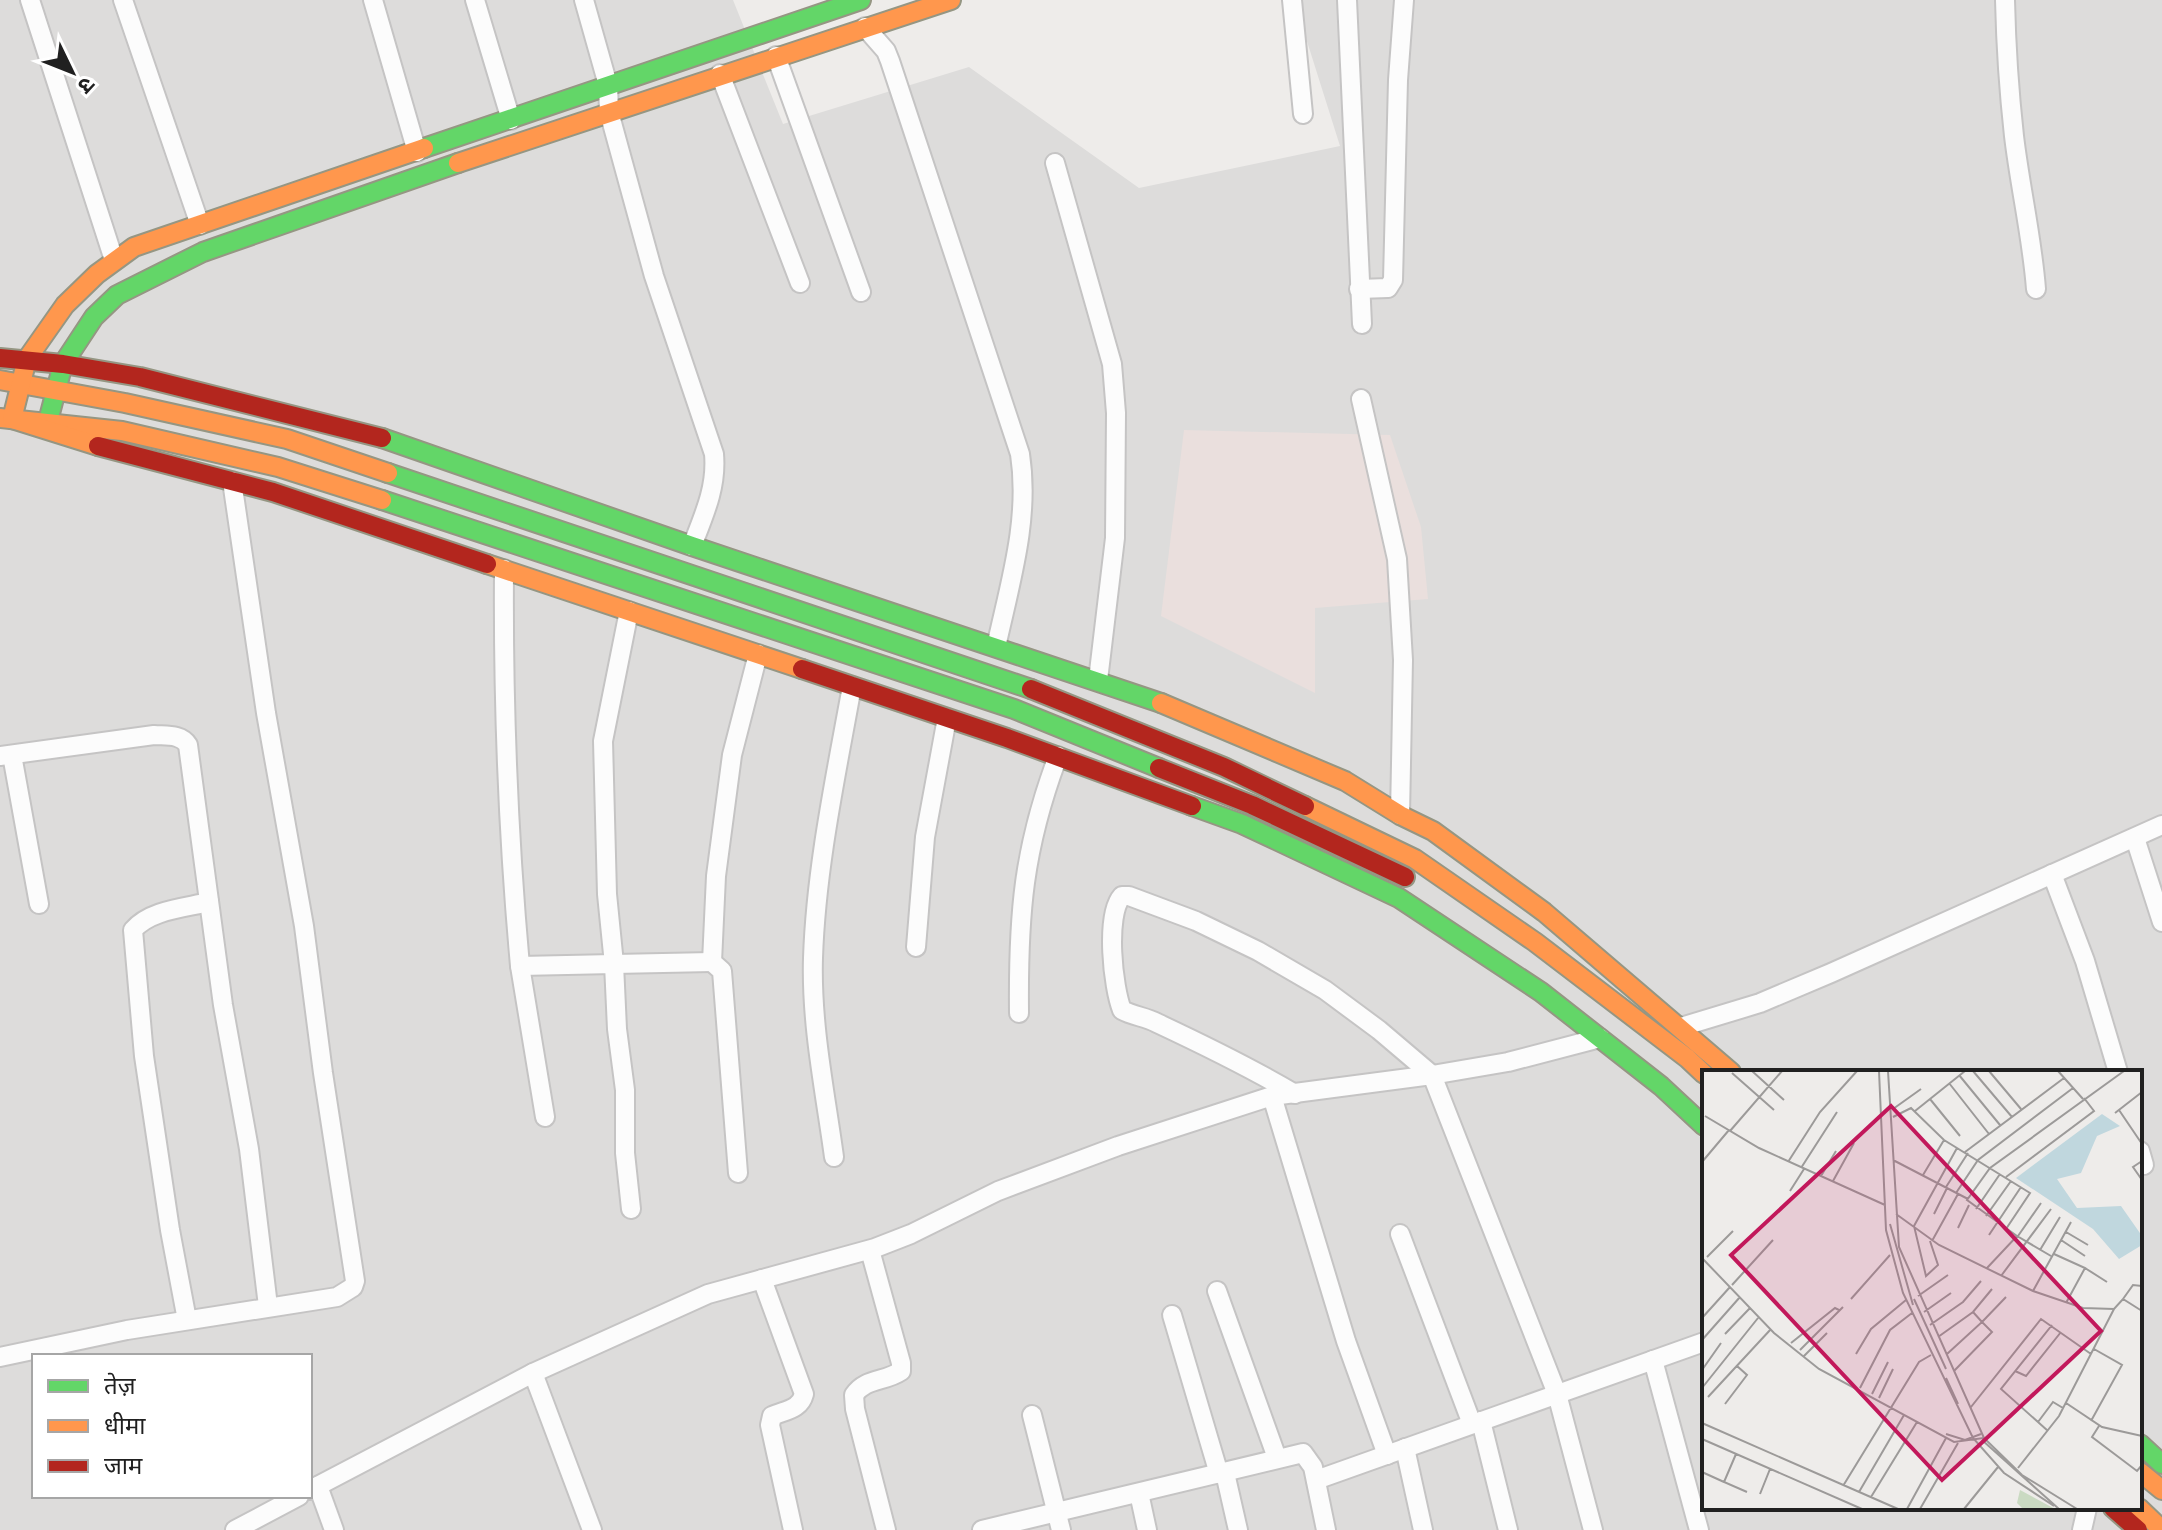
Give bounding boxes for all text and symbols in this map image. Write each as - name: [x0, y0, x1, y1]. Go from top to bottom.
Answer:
- north arrow: [32, 32, 112, 112]
- text: उ: [72, 72, 100, 99]
- inset map: [1702, 1070, 2142, 1510]
- legend: [32, 1354, 312, 1498]
- text: तेज़: [104, 1372, 137, 1400]
- text: धीमा: [104, 1412, 146, 1440]
- text: जाम: [104, 1452, 143, 1480]

